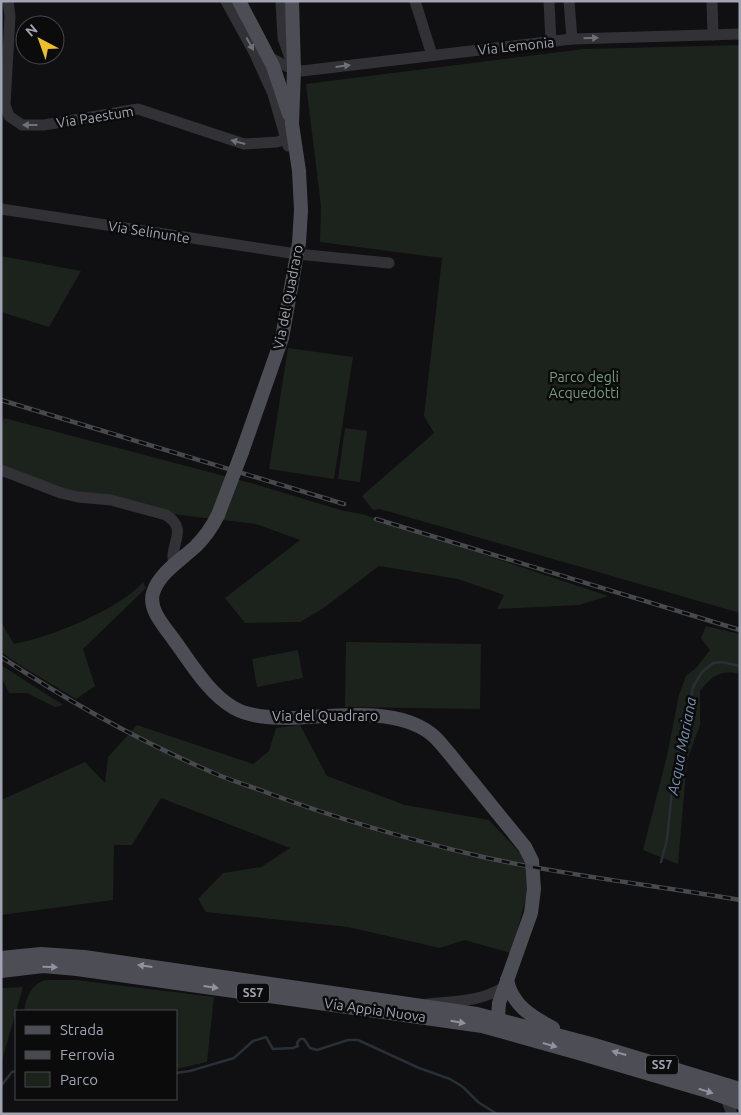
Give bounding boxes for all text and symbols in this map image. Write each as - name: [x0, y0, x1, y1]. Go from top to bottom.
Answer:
- north arrow: [15, 15, 65, 65]
- text: N: [22, 21, 41, 40]
- street label: Via Lemonia: [477, 34, 555, 58]
- one-way arrow: [583, 34, 599, 42]
- one-way arrow: [246, 37, 254, 51]
- one-way arrow: [335, 62, 351, 70]
- street label: Via Paestum: [55, 103, 135, 131]
- one-way arrow: [22, 121, 38, 129]
- one-way arrow: [230, 138, 245, 146]
- street label: Via Selinunte: [107, 218, 191, 246]
- street label: Via del Quadraro: [270, 243, 306, 351]
- park label: Parco degli Acquedotti: [549, 369, 619, 401]
- water label: Acqua Mariana: [664, 696, 699, 797]
- street label: Via del Quadraro: [272, 708, 378, 724]
- one-way arrow: [137, 962, 153, 970]
- one-way arrow: [42, 963, 58, 971]
- one-way arrow: [203, 983, 219, 991]
- road number: SS7: [237, 984, 269, 1002]
- street label: Via Appia Nuova: [323, 995, 427, 1025]
- legend: [15, 1010, 178, 1100]
- one-way arrow: [451, 1019, 467, 1027]
- text: Strada: [60, 1021, 104, 1038]
- one-way arrow: [543, 1041, 558, 1049]
- text: Ferrovia: [60, 1046, 115, 1063]
- one-way arrow: [612, 1048, 627, 1056]
- road number: SS7: [646, 1056, 678, 1074]
- text: Parco: [60, 1071, 98, 1088]
- one-way arrow: [699, 1087, 714, 1095]

